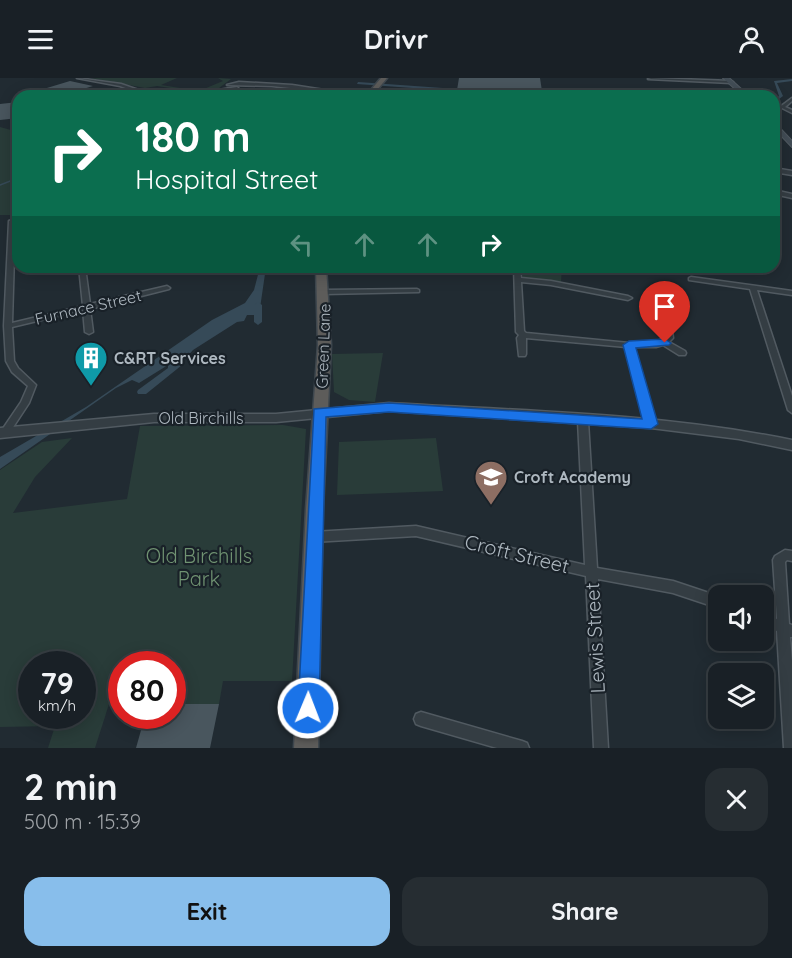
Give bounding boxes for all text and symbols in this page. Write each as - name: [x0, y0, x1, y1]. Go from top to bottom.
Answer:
- text: Drivr: [364, 22, 428, 56]
- icon: menu: [24, 23, 57, 56]
- icon: person: [735, 23, 768, 56]
- text: 180 m: [135, 110, 251, 163]
- icon: right: [36, 114, 114, 192]
- text: Hospital Street: [135, 162, 318, 196]
- icon: left: [285, 228, 318, 261]
- icon: ahead: [348, 228, 381, 261]
- icon: ahead: [411, 228, 444, 261]
- icon: right: [474, 228, 507, 261]
- pin: [639, 281, 690, 343]
- street label: Furnace Street: [33, 285, 143, 329]
- icon: arrive: [648, 290, 681, 323]
- street label: Green Lane: [312, 303, 334, 389]
- building icon: C&RT Services: [73, 340, 109, 387]
- place label: C&RT Services: [114, 348, 226, 368]
- street label: Old Birchills: [158, 408, 244, 428]
- school or university icon: Croft Academy: [473, 459, 509, 506]
- place label: Croft Academy: [514, 467, 631, 487]
- street label: Croft Street: [462, 528, 572, 579]
- park label: Old Birchills Park: [146, 543, 252, 591]
- street label: Lewis Street: [579, 582, 610, 694]
- map controls: [708, 585, 774, 729]
- button: sound: [708, 585, 774, 651]
- speed limit sign: 80: [108, 651, 186, 729]
- button: layers: [708, 663, 774, 729]
- text: 79: [40, 664, 74, 702]
- position arrow: [276, 676, 340, 740]
- text: km/h: [38, 696, 76, 715]
- text: 2 min: [24, 764, 118, 809]
- button: close: [705, 768, 768, 831]
- text: 500 m · 15:39: [24, 809, 141, 834]
- button: Exit: [24, 877, 390, 946]
- button: Share: [402, 877, 768, 946]

